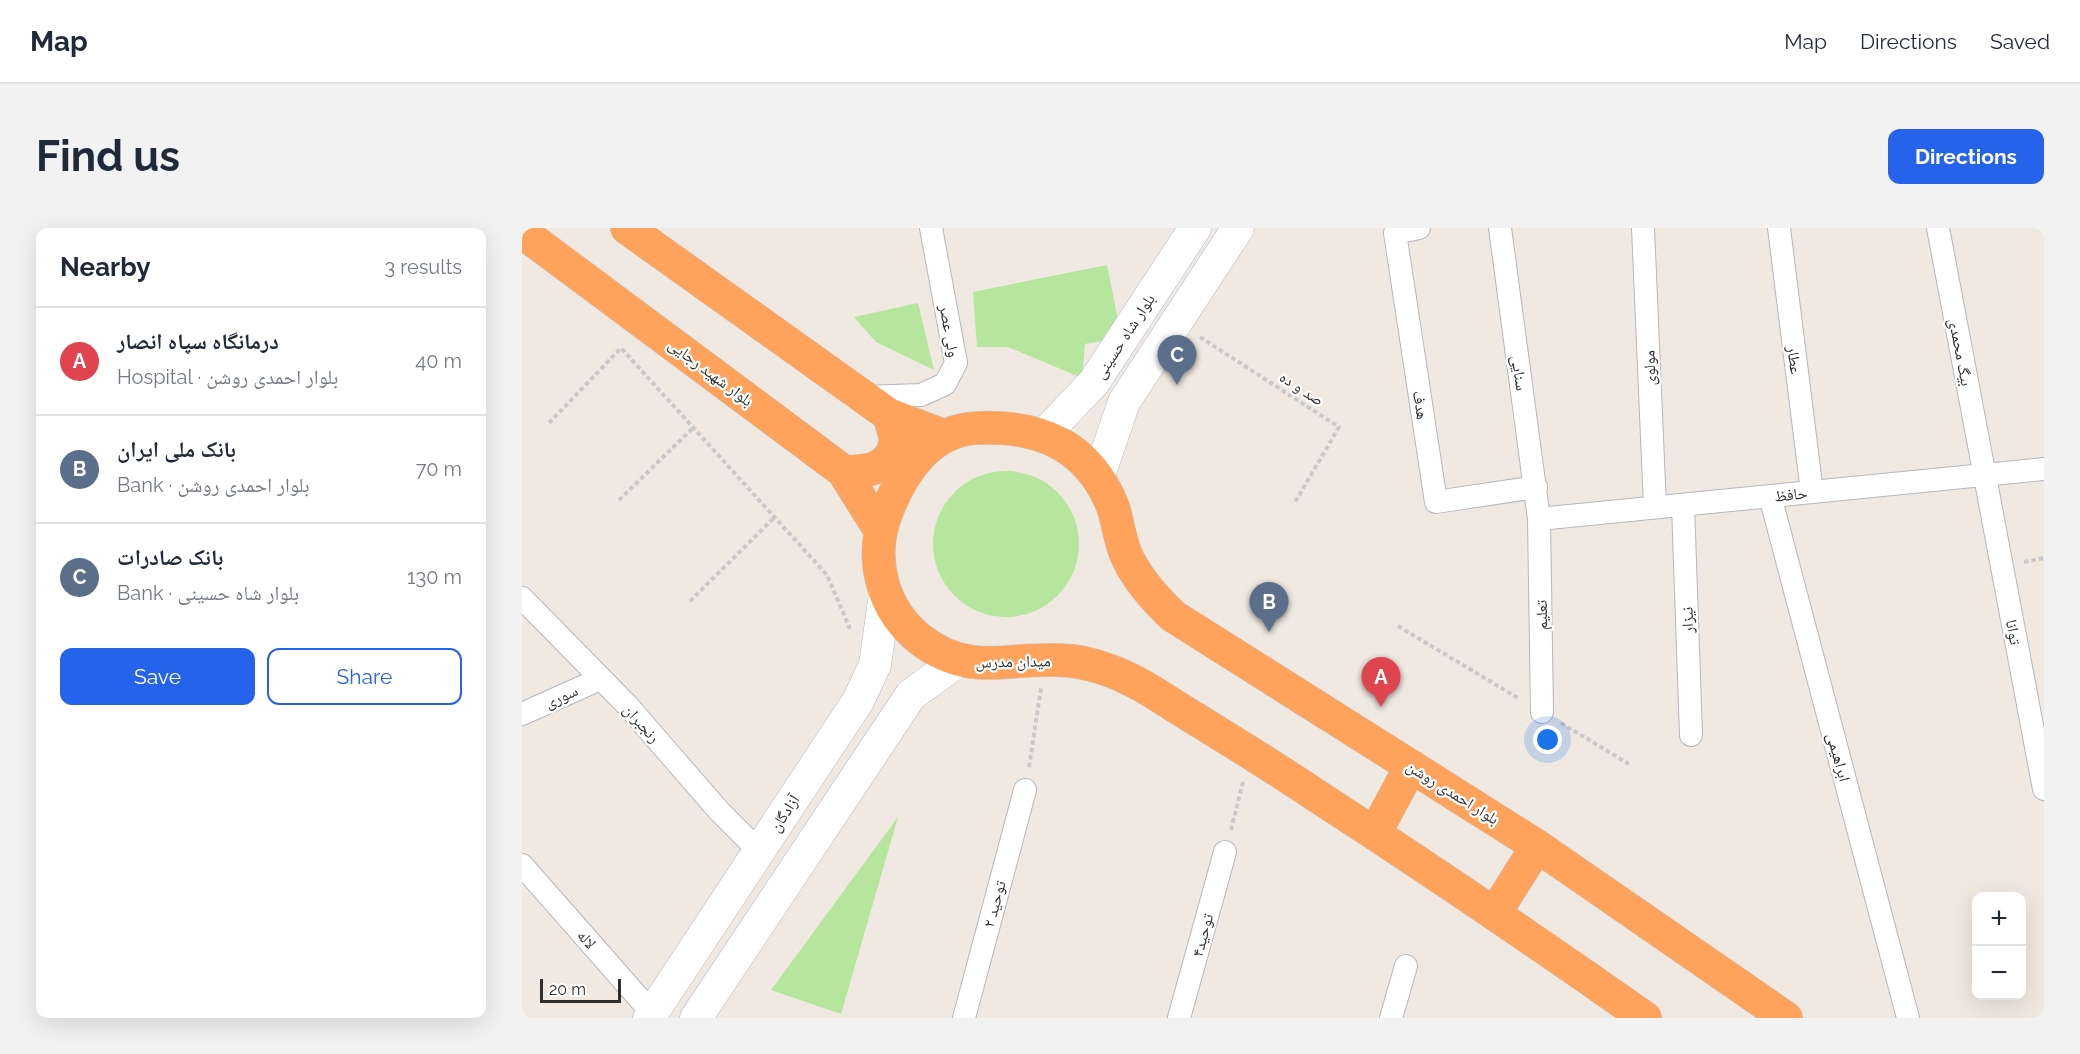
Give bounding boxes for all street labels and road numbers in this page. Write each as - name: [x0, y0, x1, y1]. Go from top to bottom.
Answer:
- street label: بلوار شاه حسینی: [1090, 290, 1160, 383]
- street label: ولی عصر: [934, 302, 963, 359]
- street label: بیگ محمدی: [1944, 317, 1976, 388]
- street label: بلوار شهید رجایی: [664, 334, 757, 411]
- street label: عطار: [1783, 344, 1806, 375]
- street label: مولوی: [1639, 350, 1661, 386]
- street label: سنایی: [1507, 354, 1531, 392]
- street label: صد و ده: [1276, 367, 1327, 410]
- street label: هدف: [1409, 389, 1432, 421]
- street label: حافظ: [1773, 483, 1809, 506]
- street label: تعلیم: [1532, 599, 1552, 630]
- street label: نیزار: [1678, 606, 1697, 635]
- street label: توانا: [2002, 618, 2025, 647]
- street label: میدان مدرس: [975, 651, 1051, 673]
- street label: سوری: [542, 681, 581, 713]
- street label: رنجبران: [619, 700, 664, 747]
- street label: ابراهیمی: [1822, 731, 1854, 784]
- street label: بلوار احمدی روشن: [1402, 756, 1503, 829]
- street label: آزادگان: [765, 790, 805, 836]
- street label: توحید ۲: [979, 878, 1010, 930]
- street label: توحید۴: [1188, 911, 1217, 959]
- street label: لاله: [573, 926, 600, 953]

